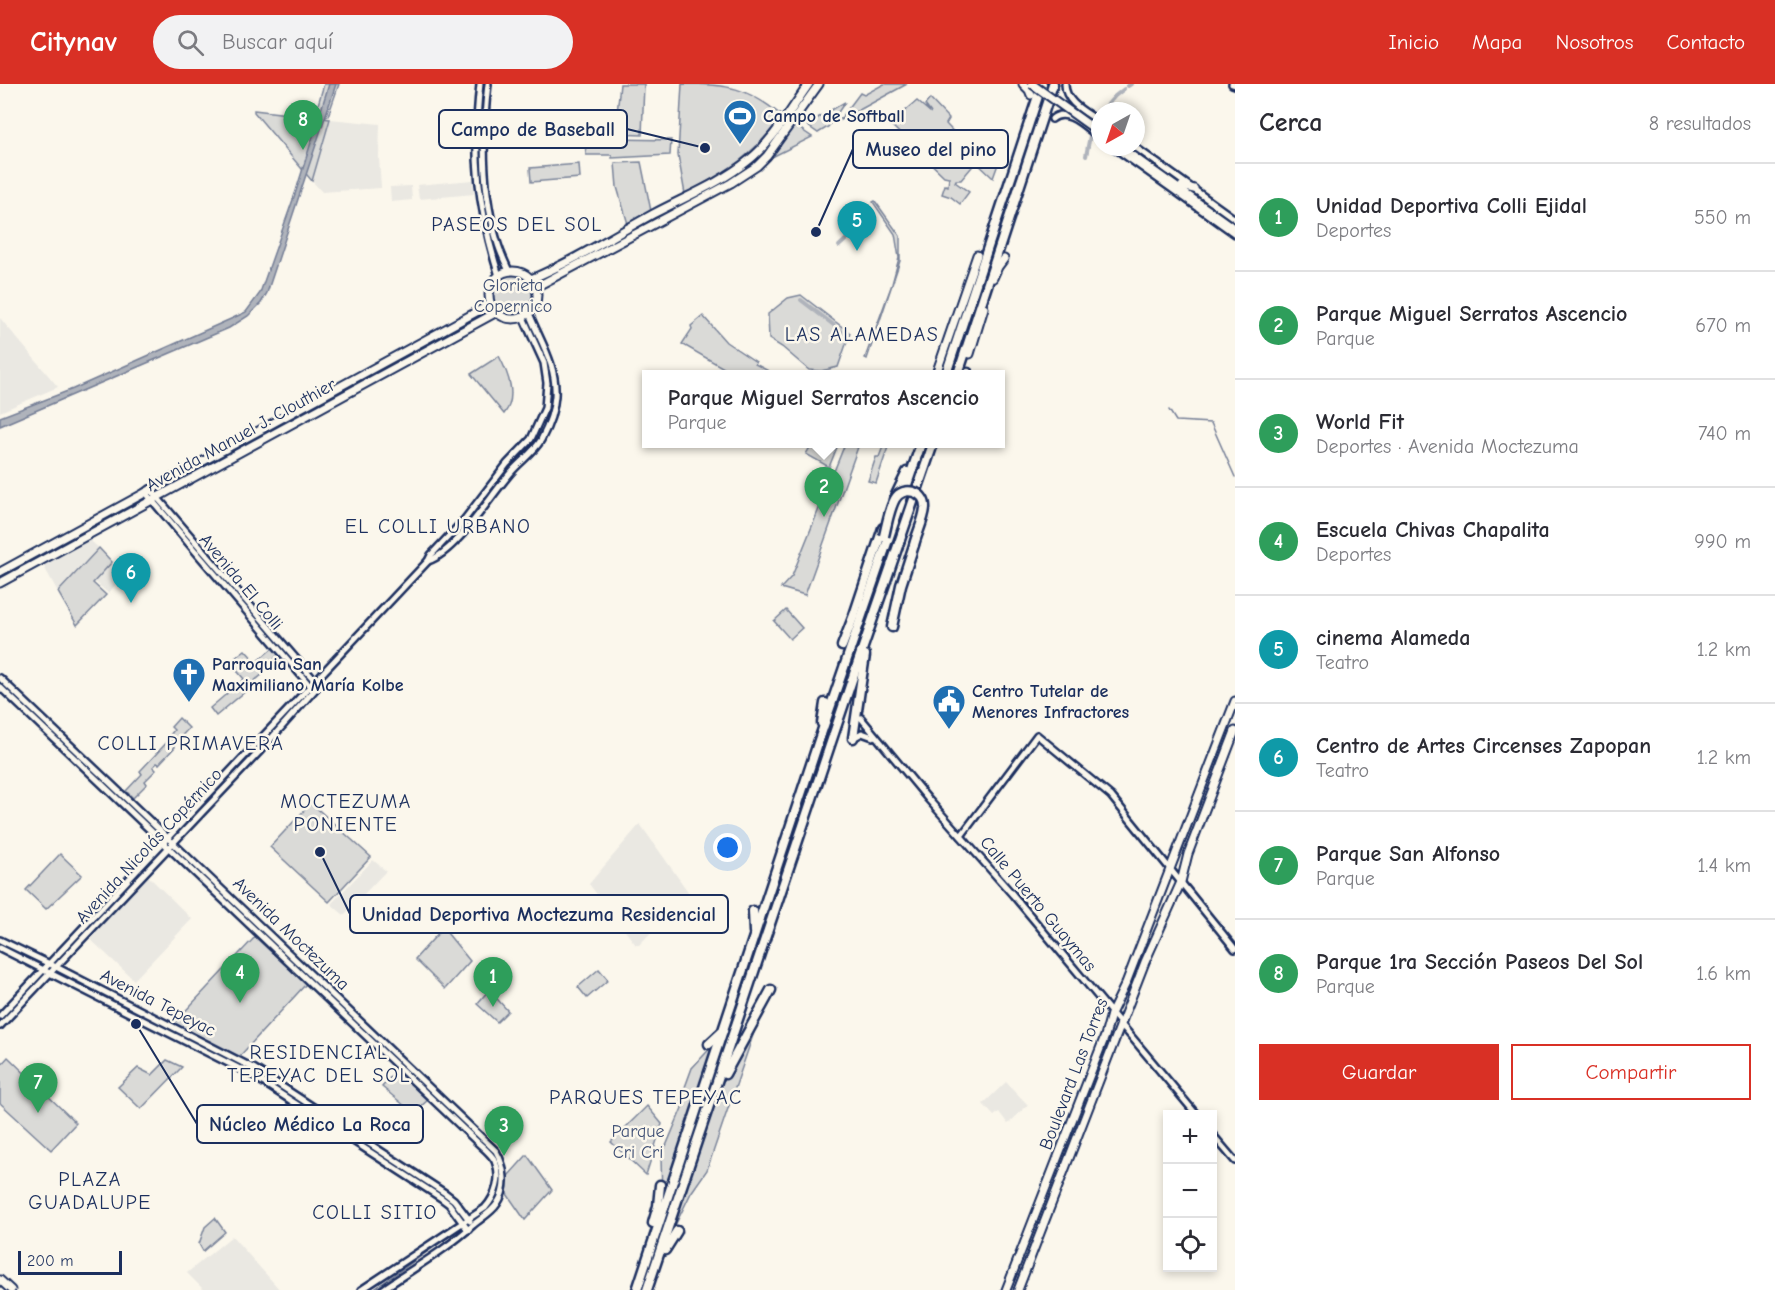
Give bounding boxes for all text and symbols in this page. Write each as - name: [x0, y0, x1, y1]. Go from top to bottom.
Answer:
- search box: [153, 15, 573, 69]
- text: Citynav: [30, 26, 117, 58]
- icon: search: [174, 26, 207, 59]
- text: Buscar aquí: [222, 29, 333, 55]
- text: Inicio: [1388, 30, 1439, 54]
- text: Mapa: [1472, 30, 1522, 54]
- text: Nosotros: [1555, 30, 1634, 54]
- text: Contacto: [1667, 30, 1745, 54]
- sports icon: Campo de Softball: [722, 98, 758, 145]
- pin: 8: [284, 100, 322, 150]
- north arrow: [1091, 102, 1145, 156]
- place label: Campo de Softball: [763, 106, 905, 127]
- text: Cerca: [1259, 108, 1323, 138]
- callout: Campo de Baseball: [439, 110, 627, 148]
- text: 8 resultados: [1649, 112, 1751, 135]
- text: Campo de Baseball: [451, 118, 615, 141]
- callout: Museo del pino: [853, 130, 1008, 168]
- text: Museo del pino: [866, 138, 996, 161]
- text: Unidad Deportiva Colli Ejidal: [1316, 193, 1587, 219]
- pin: 5: [838, 202, 876, 251]
- text: 1: [1275, 206, 1282, 229]
- text: 550 m: [1694, 206, 1751, 229]
- district label: PASEOS DEL SOL: [431, 213, 603, 236]
- text: Deportes: [1316, 219, 1391, 242]
- park label: Glorieta Copernico: [474, 275, 552, 317]
- text: Parque Miguel Serratos Ascencio: [1316, 301, 1627, 327]
- text: 2: [1274, 314, 1283, 337]
- text: 670 m: [1695, 314, 1751, 337]
- district label: LAS ALAMEDAS: [785, 323, 939, 346]
- text: Parque: [1316, 327, 1375, 350]
- popup: [642, 370, 1005, 448]
- street label: Avenida Manuel J. Clouthier: [142, 374, 340, 496]
- text: Parque Miguel Serratos Ascencio: [668, 385, 979, 411]
- text: World Fit: [1316, 409, 1404, 435]
- text: Parque: [668, 411, 727, 434]
- text: 3: [1274, 422, 1283, 445]
- text: 740 m: [1698, 422, 1751, 445]
- text: Deportes · Avenida Moctezuma: [1316, 435, 1579, 458]
- pin: 2: [804, 468, 844, 517]
- district label: EL COLLI URBANO: [345, 515, 531, 538]
- text: Escuela Chivas Chapalita: [1316, 517, 1550, 543]
- street label: Avenida El Colli: [195, 530, 287, 634]
- text: 4: [1274, 530, 1283, 553]
- text: 990 m: [1694, 530, 1751, 553]
- text: Deportes: [1316, 543, 1391, 566]
- pin: 6: [112, 554, 150, 603]
- text: cinema Alameda: [1316, 625, 1470, 651]
- text: 5: [1273, 638, 1284, 661]
- text: 1.2 km: [1697, 638, 1751, 661]
- text: Teatro: [1316, 651, 1369, 674]
- place label: Parroquia San Maximiliano María Kolbe: [212, 654, 404, 696]
- church icon: Parroquia San Maximiliano María Kolbe: [171, 656, 207, 703]
- place label: Centro Tutelar de Menores Infractores: [972, 681, 1130, 723]
- public building icon: Centro Tutelar de Menores Infractores: [931, 683, 967, 730]
- district label: COLLI PRIMAVERA: [98, 732, 284, 755]
- text: Centro de Artes Circenses Zapopan: [1316, 733, 1651, 759]
- text: 6: [1273, 746, 1284, 769]
- text: 1.2 km: [1697, 746, 1751, 769]
- text: Teatro: [1316, 759, 1369, 782]
- street label: Avenida Nicolás Copérnico: [71, 764, 227, 928]
- district label: MOCTEZUMA PONIENTE: [280, 790, 412, 836]
- street label: Calle Puerto Guaymas: [975, 832, 1101, 976]
- your location: [713, 833, 742, 862]
- text: Parque San Alfonso: [1316, 841, 1500, 867]
- text: 7: [1274, 854, 1283, 877]
- text: 1.4 km: [1697, 854, 1751, 877]
- text: Parque: [1316, 867, 1375, 890]
- street label: Avenida Moctezuma: [228, 873, 354, 995]
- callout: Unidad Deportiva Moctezuma Residencial: [350, 895, 728, 933]
- text: Unidad Deportiva Moctezuma Residencial: [362, 903, 716, 926]
- text: Parque 1ra Sección Paseos Del Sol: [1316, 949, 1643, 975]
- pin: 4: [220, 954, 260, 1003]
- pin: 1: [474, 958, 512, 1007]
- text: 8: [1273, 962, 1284, 985]
- text: 1.6 km: [1696, 962, 1751, 985]
- street label: Avenida Tepeyac: [97, 965, 220, 1041]
- text: Parque: [1316, 975, 1375, 998]
- street label: Boulevard Las Torres: [1035, 995, 1113, 1153]
- district label: RESIDENCIAL TEPEYAC DEL SOL: [227, 1041, 411, 1087]
- button: Guardar: [1259, 1044, 1499, 1100]
- button: Compartir: [1511, 1044, 1751, 1100]
- pin: 7: [18, 1064, 57, 1113]
- district label: PARQUES TEPEYAC: [549, 1086, 743, 1109]
- callout: Núcleo Médico La Roca: [197, 1105, 423, 1143]
- pin: 3: [484, 1106, 524, 1156]
- map controls: [1163, 1110, 1217, 1272]
- button: +: [1163, 1110, 1217, 1164]
- text: Núcleo Médico La Roca: [209, 1113, 411, 1136]
- park label: Parque Cri Cri: [612, 1121, 664, 1163]
- button: −: [1163, 1164, 1217, 1218]
- district label: PLAZA GUADALUPE: [28, 1168, 152, 1214]
- district label: COLLI SITIO: [312, 1201, 438, 1224]
- button: locate: [1163, 1218, 1217, 1272]
- scale bar: [18, 1248, 122, 1276]
- text: 200 m: [27, 1252, 73, 1270]

